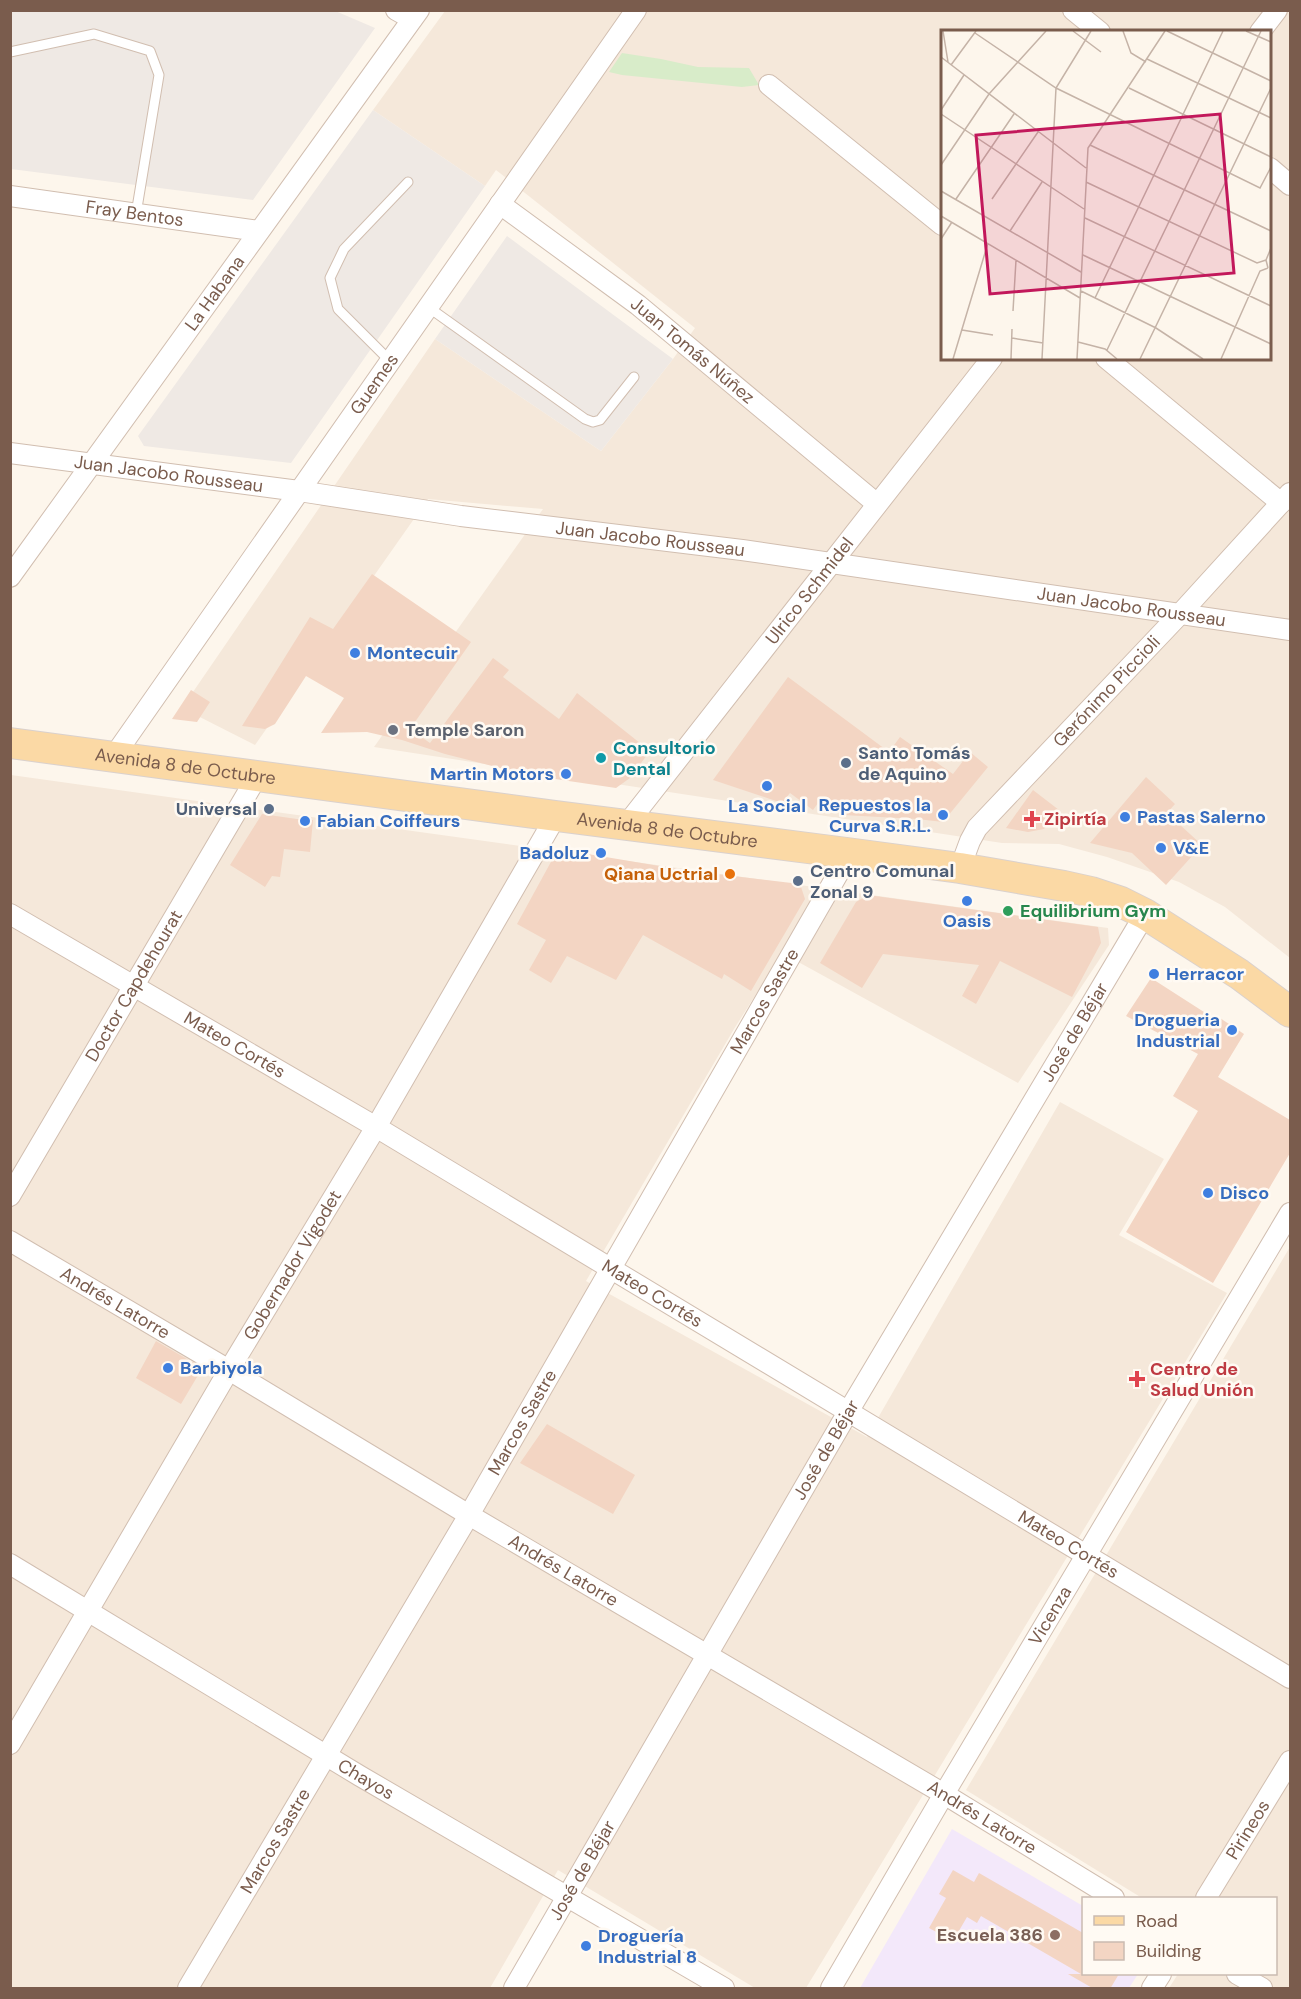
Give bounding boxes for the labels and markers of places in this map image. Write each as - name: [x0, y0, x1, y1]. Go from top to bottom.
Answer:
- place label: Montecuir: [367, 641, 458, 665]
- marker: Montecuir: [348, 646, 362, 660]
- place label: Temple Saron: [405, 718, 524, 742]
- marker: Temple Saron: [386, 723, 400, 737]
- place label: Consultorio Dental: [613, 736, 716, 781]
- place label: Santo Tomás de Aquino: [858, 741, 970, 786]
- marker: Consultorio Dental: [594, 751, 608, 765]
- marker: Santo Tomás de Aquino: [839, 756, 853, 770]
- place label: Martin Motors: [430, 762, 554, 786]
- marker: Martin Motors: [559, 767, 573, 781]
- marker: La Social: [760, 779, 774, 793]
- place label: Repuestos la Curva S.R.L.: [819, 793, 931, 838]
- place label: La Social: [728, 794, 806, 818]
- place label: Universal: [176, 797, 257, 821]
- marker: Universal: [262, 802, 276, 816]
- place label: Pastas Salerno: [1137, 805, 1266, 829]
- place label: Zipirtía: [1044, 807, 1107, 831]
- marker: Repuestos la Curva S.R.L.: [936, 808, 950, 822]
- place label: Fabian Coiffeurs: [317, 809, 460, 833]
- marker: Pastas Salerno: [1118, 810, 1132, 824]
- marker: Zipirtía: [1025, 812, 1039, 826]
- marker: Fabian Coiffeurs: [298, 814, 312, 828]
- place label: V&E: [1173, 836, 1209, 860]
- place label: Badoluz: [519, 841, 589, 865]
- marker: V&E: [1154, 841, 1168, 855]
- marker: Badoluz: [594, 846, 608, 860]
- place label: Centro Comunal Zonal 9: [810, 859, 954, 904]
- place label: Qiana Uctrial: [604, 862, 718, 886]
- marker: Qiana Uctrial: [723, 867, 737, 881]
- marker: Centro Comunal Zonal 9: [791, 874, 805, 888]
- marker: Oasis: [960, 894, 974, 908]
- place label: Equilibrium Gym: [1020, 899, 1166, 923]
- marker: Equilibrium Gym: [1001, 904, 1015, 918]
- place label: Oasis: [943, 909, 991, 933]
- place label: Herracor: [1166, 962, 1244, 986]
- marker: Herracor: [1147, 967, 1161, 981]
- place label: Drogueria Industrial: [1134, 1008, 1220, 1053]
- marker: Drogueria Industrial: [1225, 1023, 1239, 1037]
- place label: Disco: [1220, 1181, 1269, 1205]
- marker: Disco: [1201, 1186, 1215, 1200]
- place label: Barbiyola: [180, 1356, 263, 1380]
- place label: Centro de Salud Unión: [1150, 1357, 1254, 1402]
- marker: Barbiyola: [161, 1361, 175, 1375]
- marker: Centro de Salud Unión: [1128, 1370, 1146, 1388]
- place label: Escuela 386: [937, 1923, 1043, 1947]
- place label: Droguería Industrial 8: [598, 1924, 697, 1969]
- marker: Escuela 386: [1048, 1928, 1062, 1942]
- marker: Droguería Industrial 8: [579, 1939, 593, 1953]

